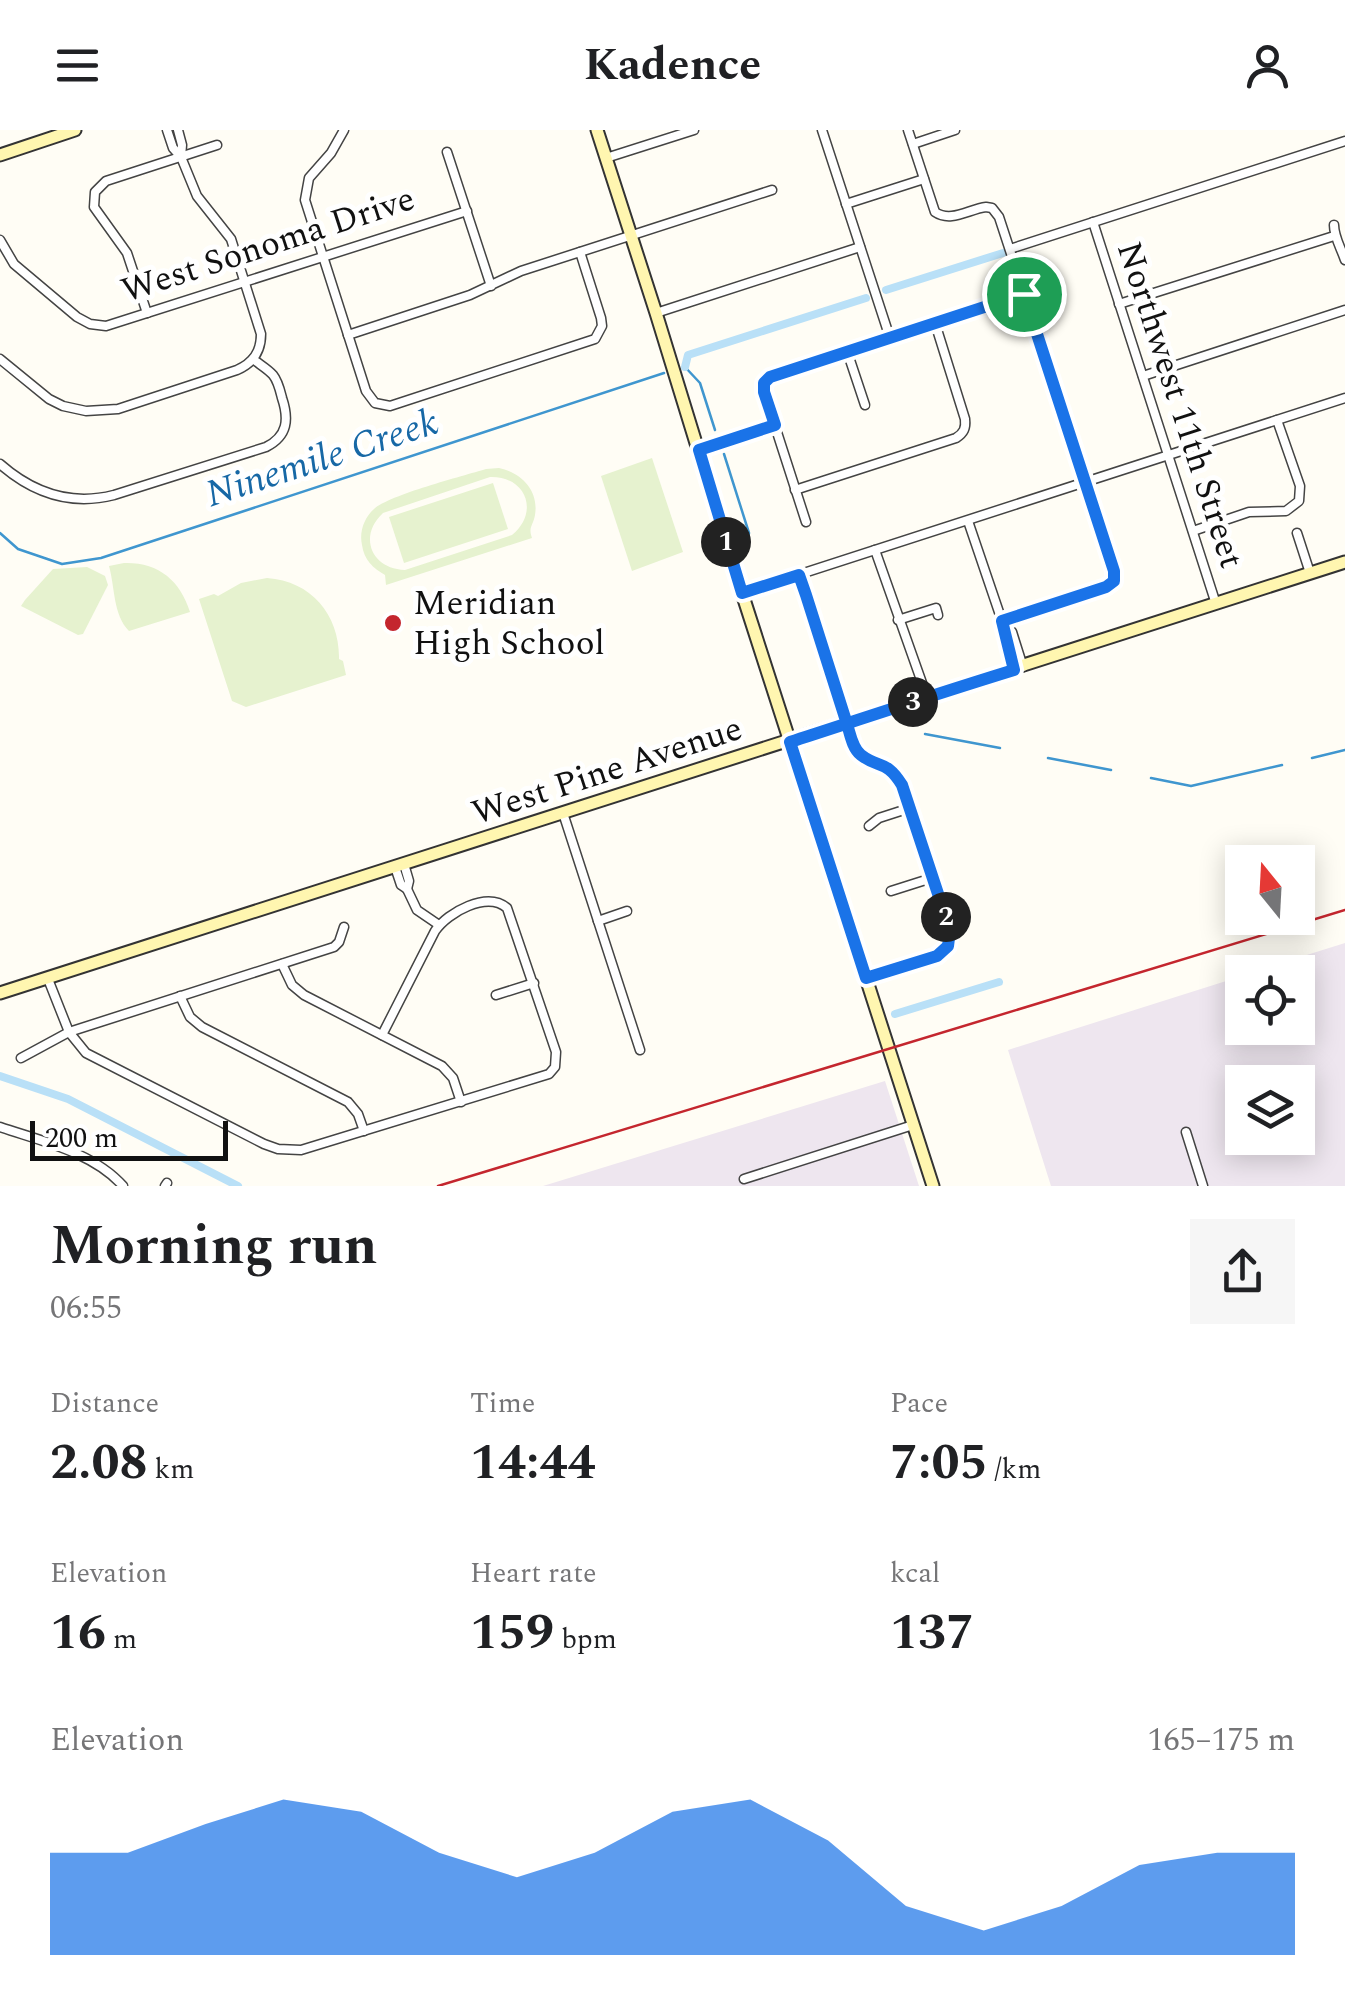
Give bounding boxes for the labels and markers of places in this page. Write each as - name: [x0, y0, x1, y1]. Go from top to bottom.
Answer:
- pin: [982, 252, 1067, 337]
- pin: 1: [701, 517, 751, 567]
- place label: Meridian High School: [413, 577, 605, 670]
- marker: Meridian High School: [382, 612, 404, 634]
- pin: 3: [888, 677, 938, 727]
- pin: 2: [921, 892, 971, 942]

